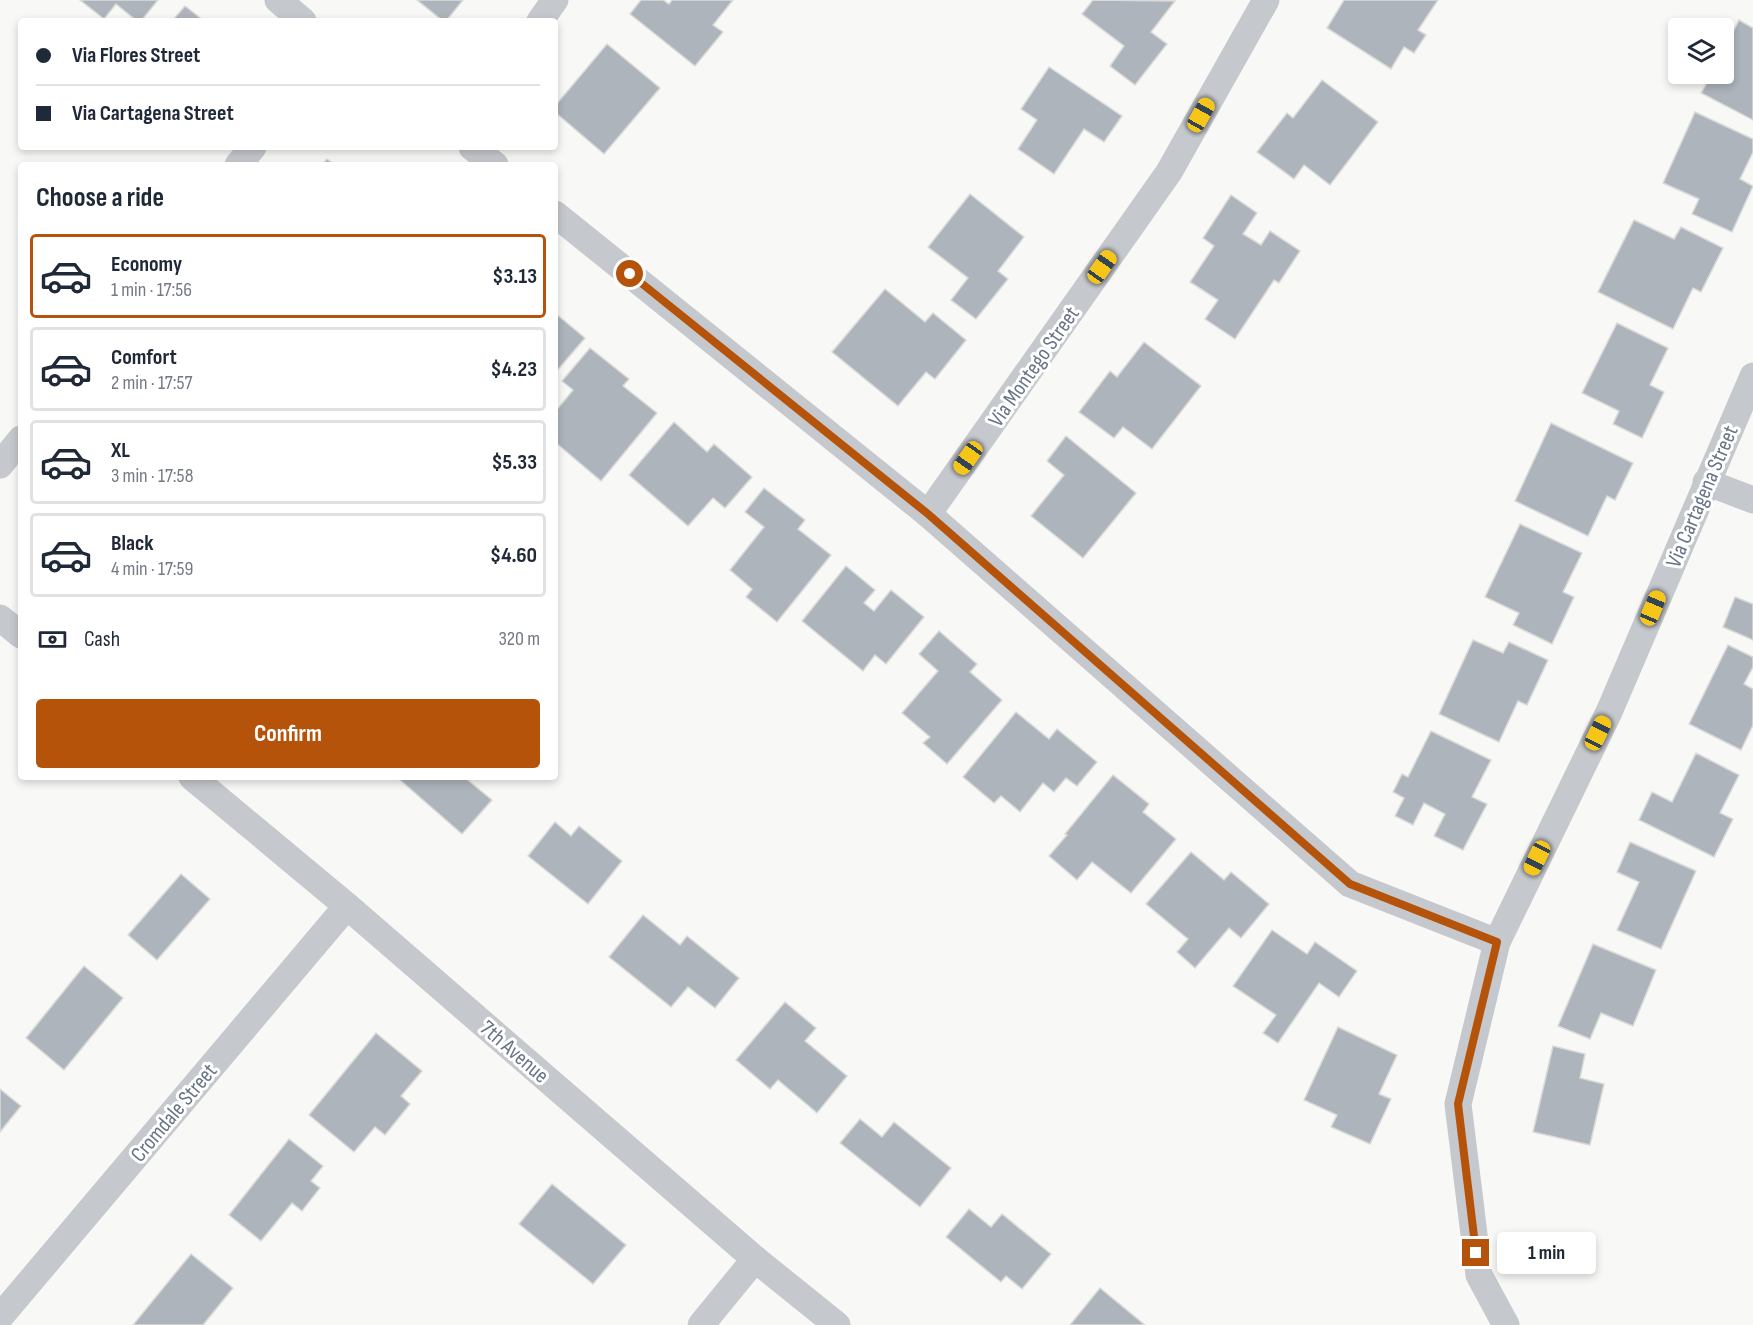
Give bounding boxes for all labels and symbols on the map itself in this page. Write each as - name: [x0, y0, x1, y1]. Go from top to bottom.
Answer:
- car: [1184, 95, 1218, 135]
- car: [1084, 247, 1120, 287]
- route start: [616, 260, 643, 287]
- street label: Via Montego Street: [983, 301, 1086, 432]
- street label: Via Cartagena Street: [1660, 421, 1745, 572]
- car: [950, 438, 986, 478]
- car: [1638, 588, 1668, 628]
- car: [1582, 713, 1614, 753]
- car: [1521, 838, 1553, 878]
- street label: 7th Avenue: [474, 1015, 554, 1089]
- street label: Cromdale Street: [125, 1058, 223, 1168]
- callout: 1 min: [1497, 1232, 1596, 1274]
- route end: [1462, 1239, 1489, 1266]

